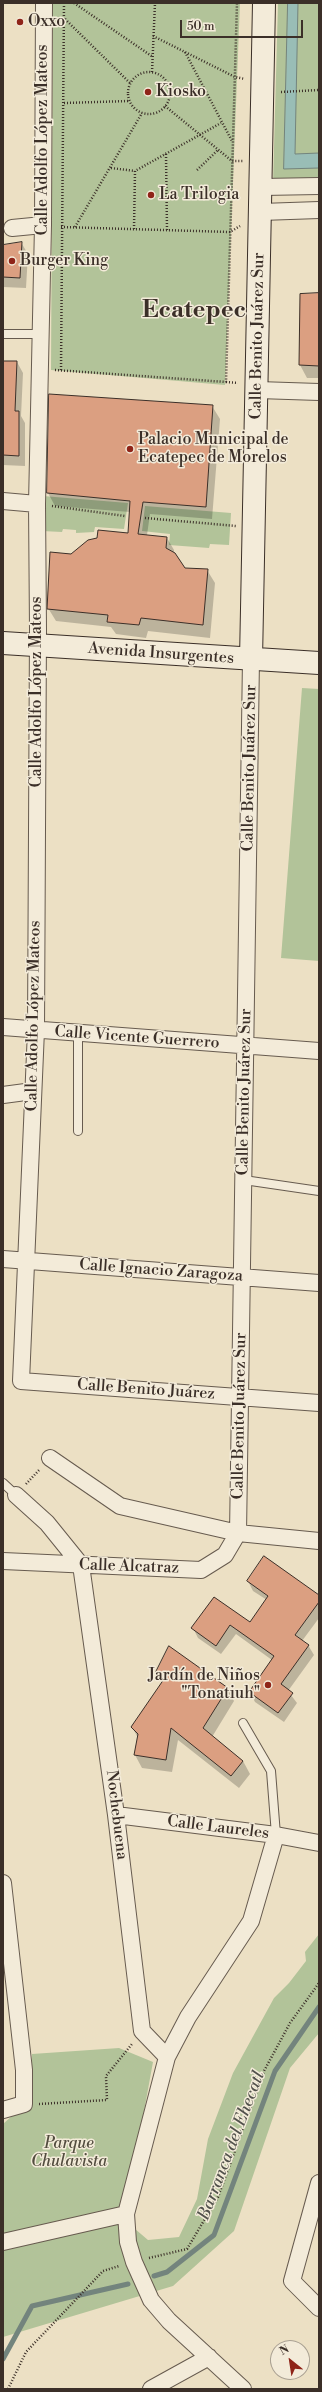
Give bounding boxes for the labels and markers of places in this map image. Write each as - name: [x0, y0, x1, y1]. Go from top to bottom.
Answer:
- place label: Oxxo: [28, 12, 65, 32]
- marker: Oxxo: [15, 17, 25, 27]
- place label: Kiosko: [156, 82, 206, 102]
- marker: Kiosko: [143, 87, 153, 97]
- place label: La Trilogia: [159, 185, 239, 205]
- marker: La Trilogia: [146, 190, 156, 200]
- place label: Burger King: [20, 251, 108, 271]
- marker: Burger King: [7, 256, 17, 266]
- place label: Palacio Municipal de Ecatepec de Morelos: [138, 430, 289, 468]
- marker: Palacio Municipal de Ecatepec de Morelos: [125, 444, 135, 454]
- place label: Jardín de Niños "Tonatiuh": [148, 1666, 260, 1704]
- marker: Jardín de Niños "Tonatiuh": [263, 1680, 273, 1690]

